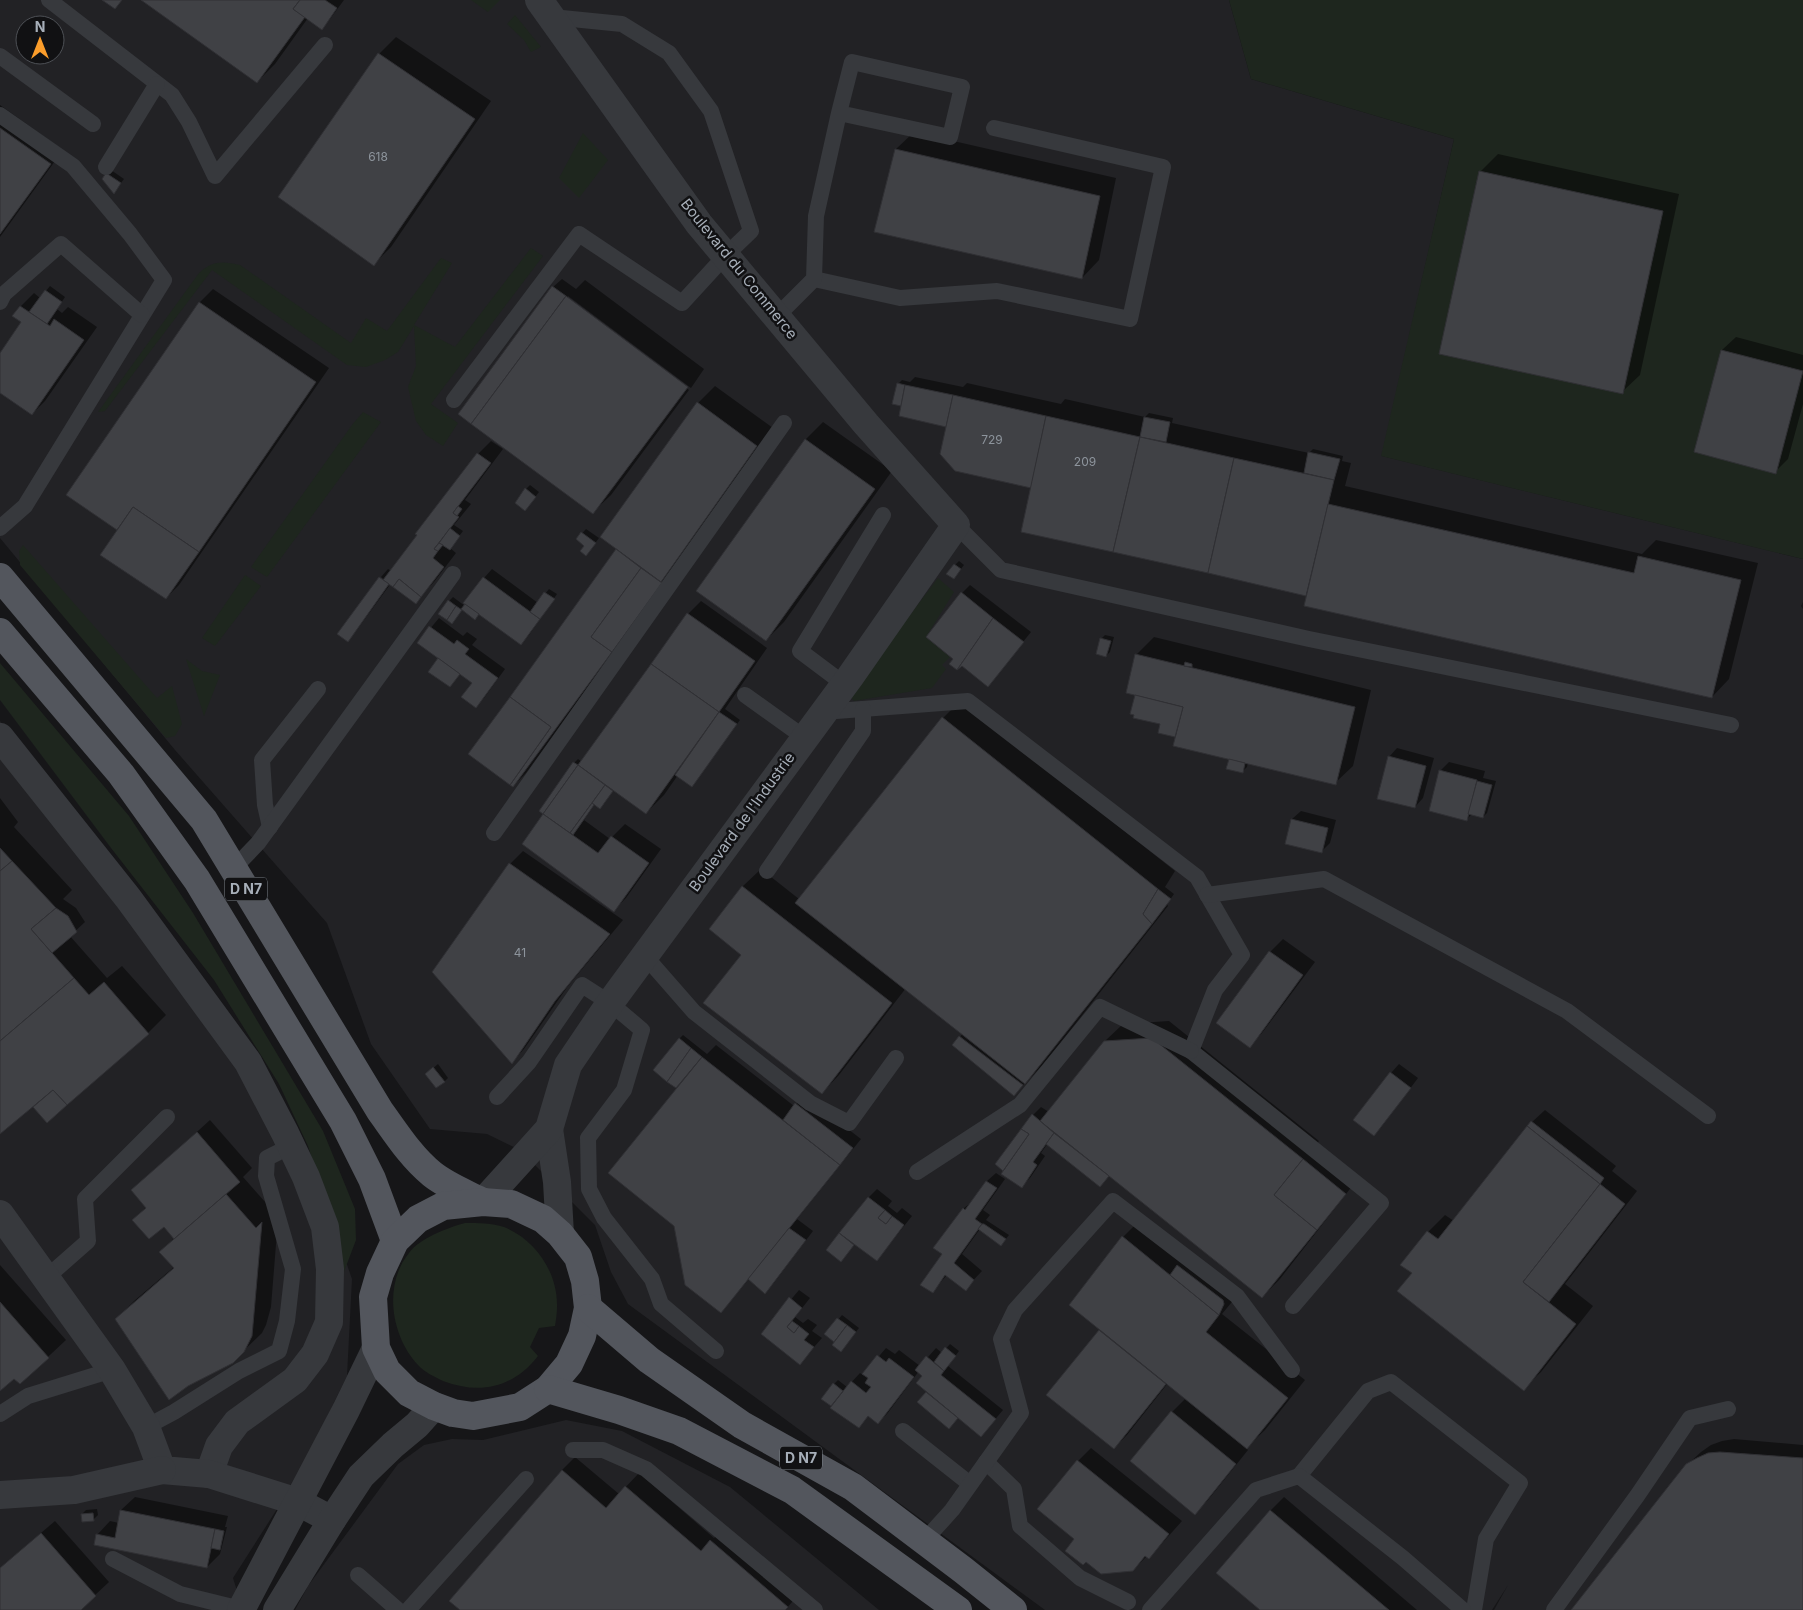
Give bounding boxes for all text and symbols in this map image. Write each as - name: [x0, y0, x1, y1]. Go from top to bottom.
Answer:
- north arrow: [15, 15, 65, 65]
- text: N: [35, 18, 45, 35]
- house number: 618: [368, 149, 388, 164]
- street label: Boulevard du Commerce: [677, 195, 802, 343]
- house number: 729: [981, 432, 1003, 447]
- house number: 209: [1074, 454, 1096, 469]
- street label: Boulevard de l'Industrie: [685, 748, 799, 895]
- road number: D N7: [225, 878, 267, 901]
- house number: 41: [514, 945, 526, 960]
- road number: D N7: [780, 1446, 822, 1470]

